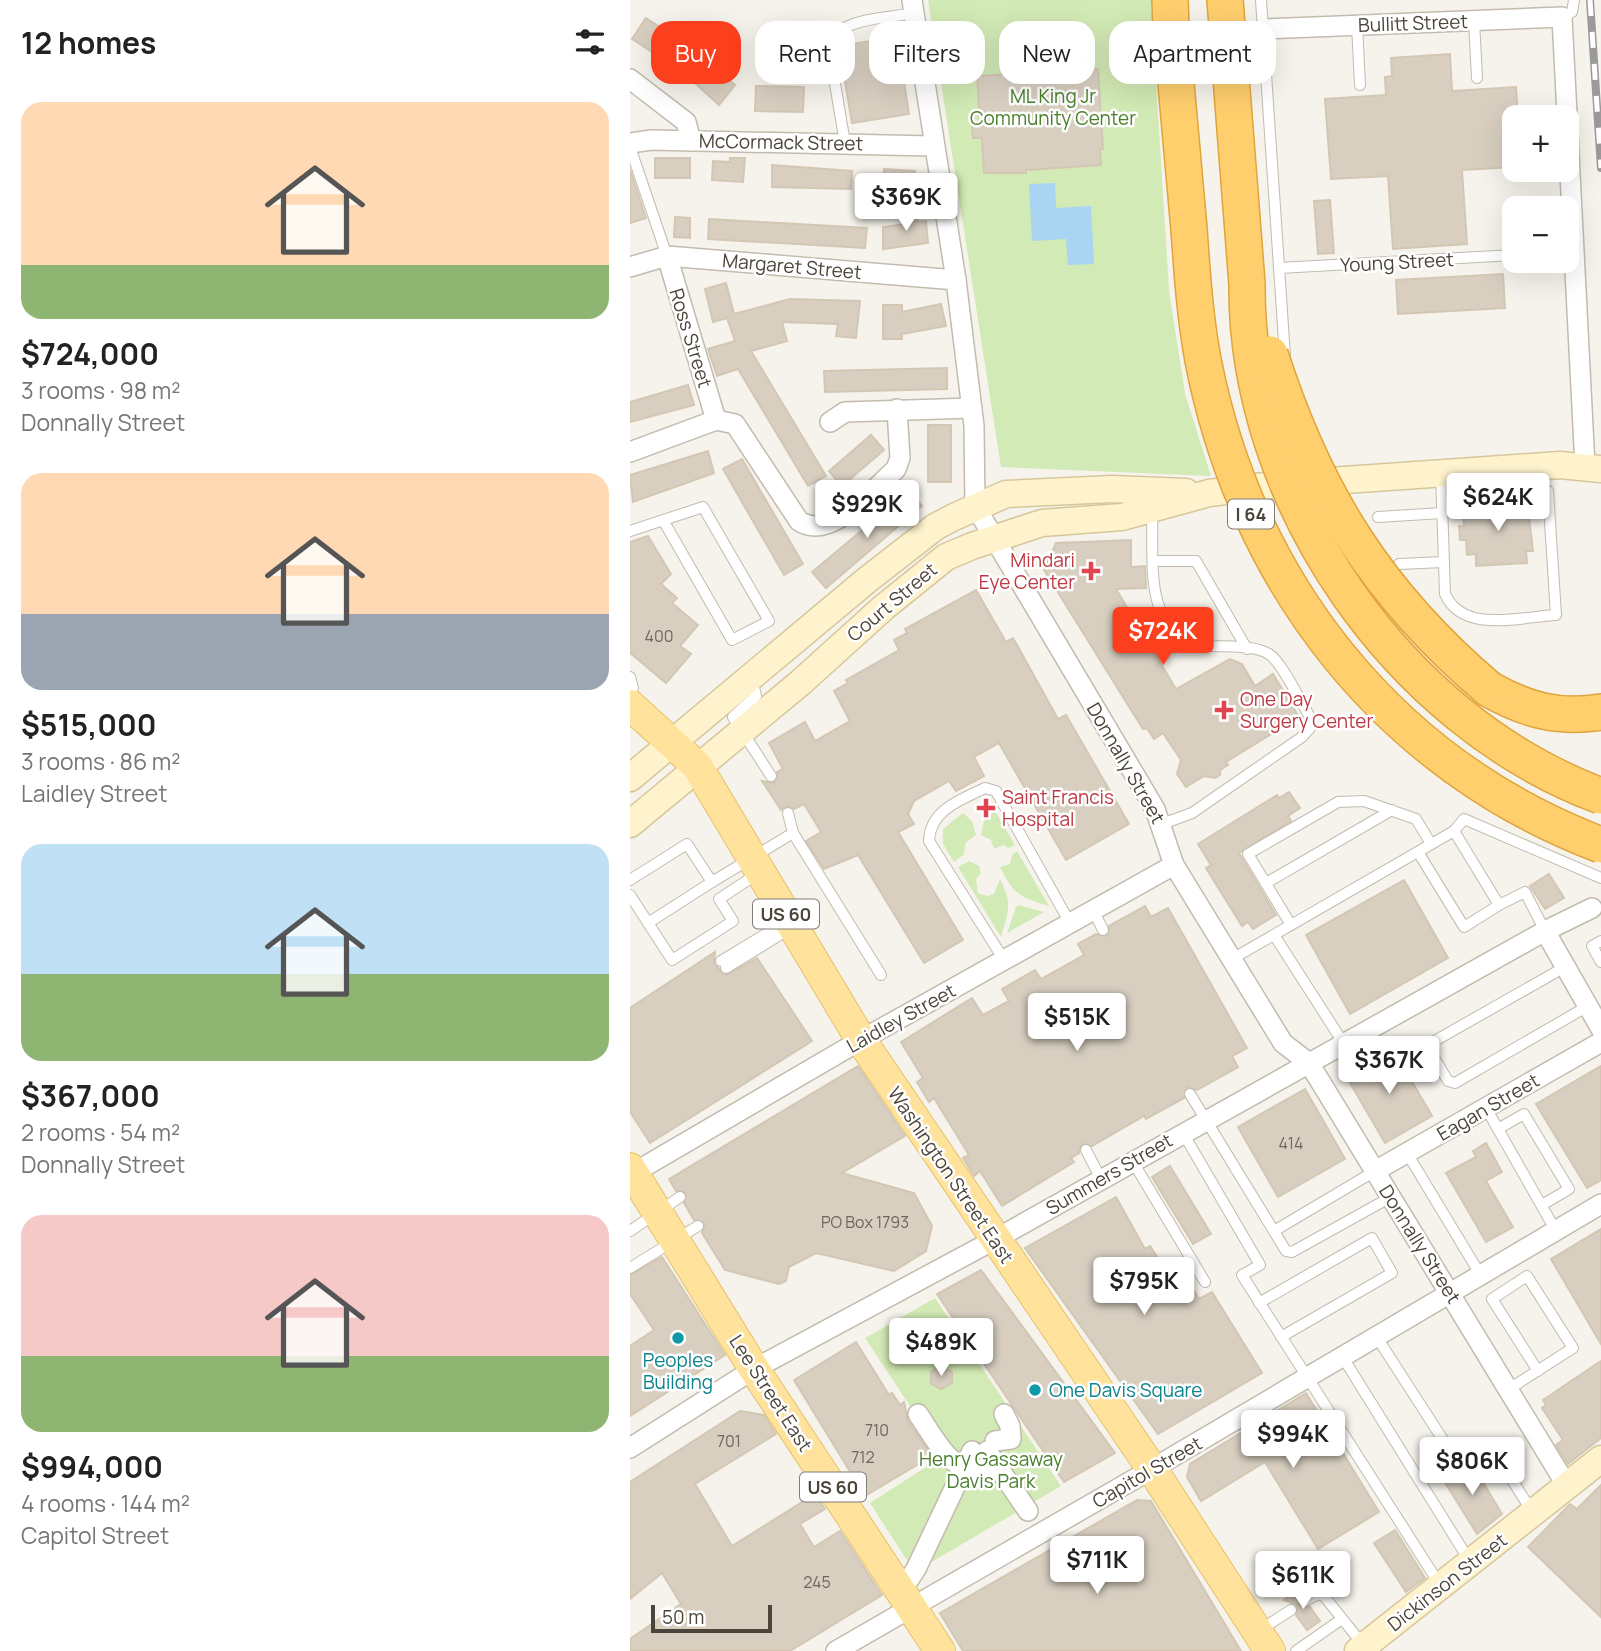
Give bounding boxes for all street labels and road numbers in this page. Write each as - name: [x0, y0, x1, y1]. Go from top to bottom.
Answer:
- street label: Bullitt Street: [1358, 8, 1468, 38]
- street label: McCormack Street: [699, 128, 863, 156]
- street label: Young Street: [1340, 246, 1454, 278]
- street label: Margaret Street: [721, 247, 863, 285]
- street label: Ross Street: [664, 285, 718, 391]
- road number: I 64: [1228, 500, 1274, 528]
- street label: Court Street: [841, 557, 943, 647]
- street label: Donnally Street: [1081, 698, 1171, 828]
- road number: US 60: [753, 900, 819, 929]
- street label: Laidley Street: [842, 977, 960, 1059]
- street label: Eagan Street: [1432, 1067, 1544, 1147]
- street label: Washington Street East: [882, 1082, 1020, 1268]
- street label: Summers Street: [1041, 1127, 1177, 1221]
- street label: Donnally Street: [1373, 1180, 1467, 1308]
- street label: Lee Street East: [724, 1330, 818, 1456]
- street label: Capitol Street: [1088, 1430, 1206, 1514]
- road number: US 60: [800, 1472, 866, 1502]
- street label: Dickinson Street: [1382, 1527, 1512, 1637]

